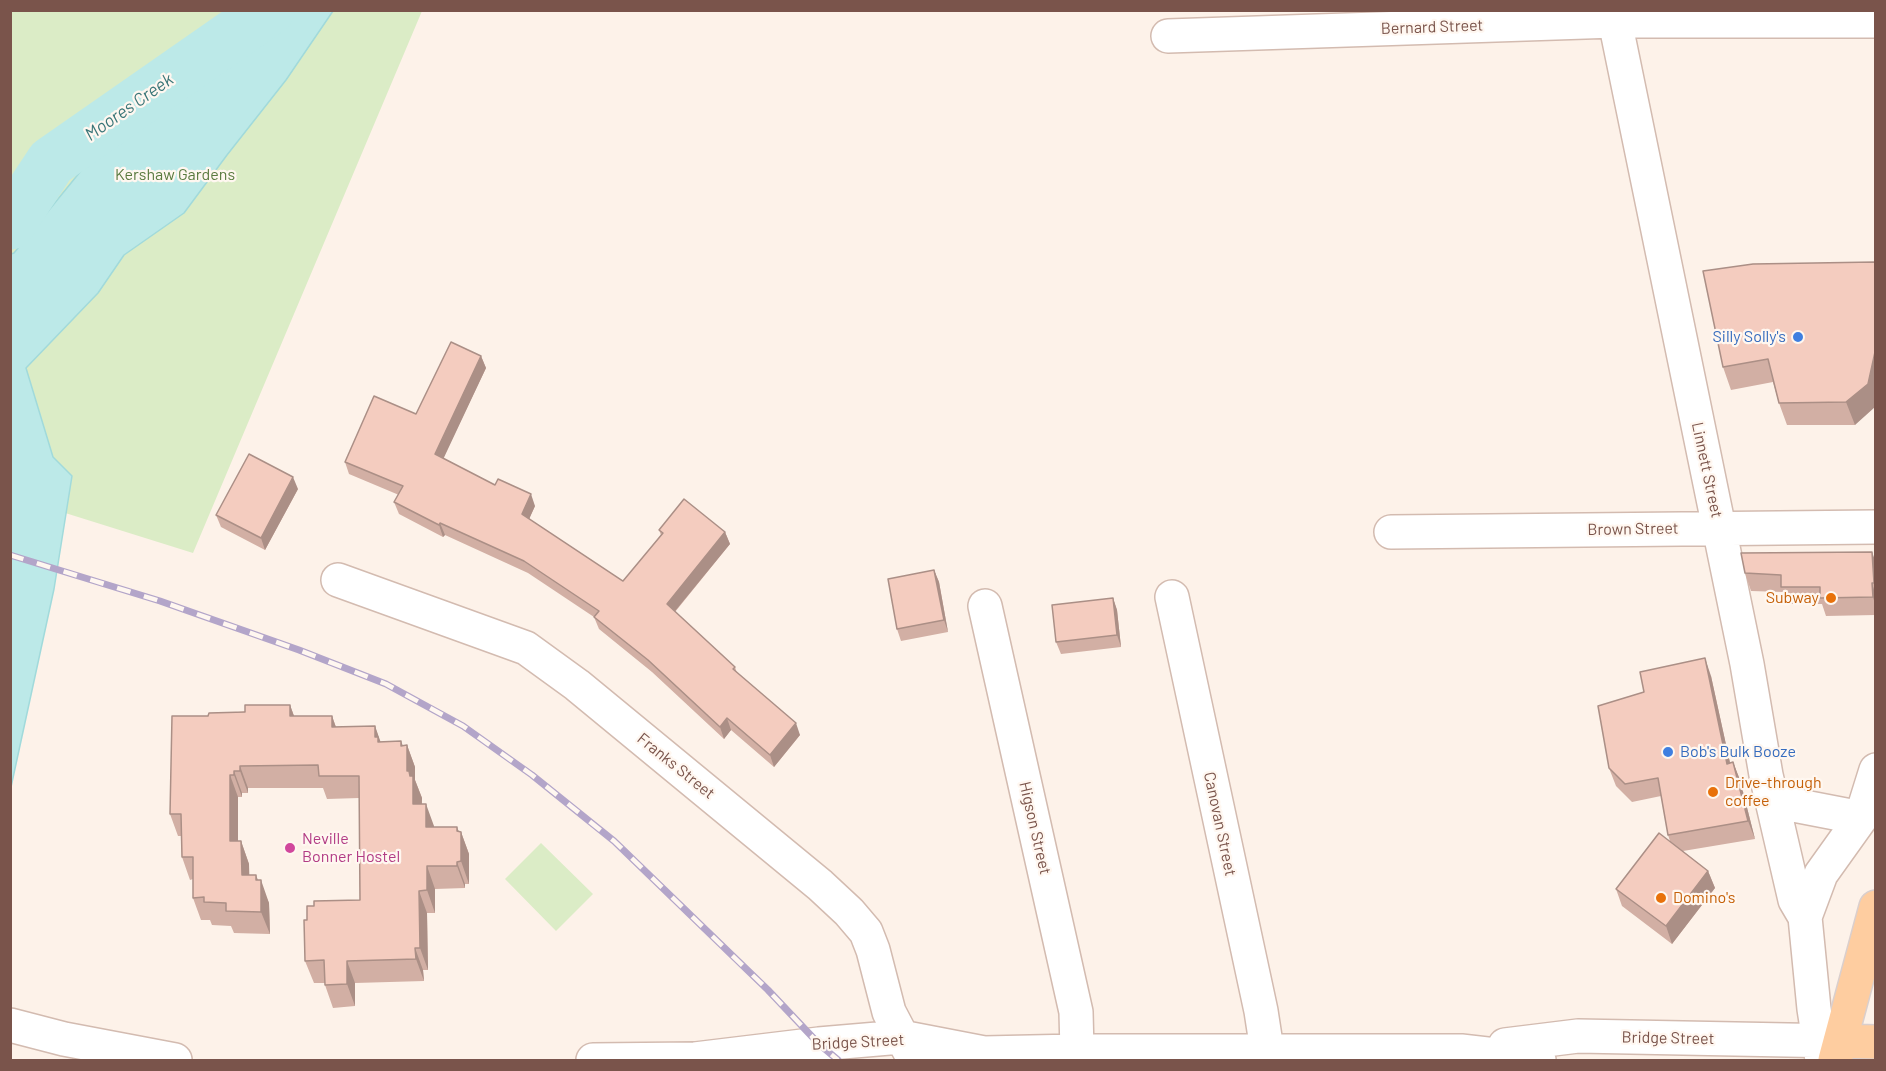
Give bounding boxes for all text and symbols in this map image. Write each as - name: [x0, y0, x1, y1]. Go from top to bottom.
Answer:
- street label: Bernard Street: [1380, 16, 1484, 38]
- water label: Moores Creek: [81, 69, 177, 145]
- park label: Kershaw Gardens: [115, 165, 235, 185]
- place label: Silly Solly's: [1712, 327, 1786, 347]
- marker: Silly Solly's: [1791, 330, 1805, 344]
- street label: Linnett Street: [1688, 420, 1726, 520]
- street label: Brown Street: [1587, 519, 1679, 539]
- place label: Subway: [1766, 588, 1819, 608]
- marker: Subway: [1824, 591, 1838, 605]
- street label: Franks Street: [633, 729, 719, 803]
- place label: Bob's Bulk Booze: [1680, 742, 1796, 762]
- marker: Bob's Bulk Booze: [1661, 745, 1675, 759]
- street label: Canovan Street: [1200, 770, 1240, 878]
- place label: Drive-through coffee: [1725, 773, 1822, 811]
- street label: Higson Street: [1015, 780, 1055, 876]
- marker: Drive-through coffee: [1706, 785, 1720, 799]
- place label: Neville Bonner Hostel: [302, 829, 400, 867]
- marker: Neville Bonner Hostel: [283, 841, 297, 855]
- place label: Domino's: [1673, 888, 1735, 908]
- marker: Domino's: [1654, 891, 1668, 905]
- street label: Bridge Street: [1622, 1028, 1714, 1048]
- street label: Bridge Street: [811, 1030, 905, 1054]

